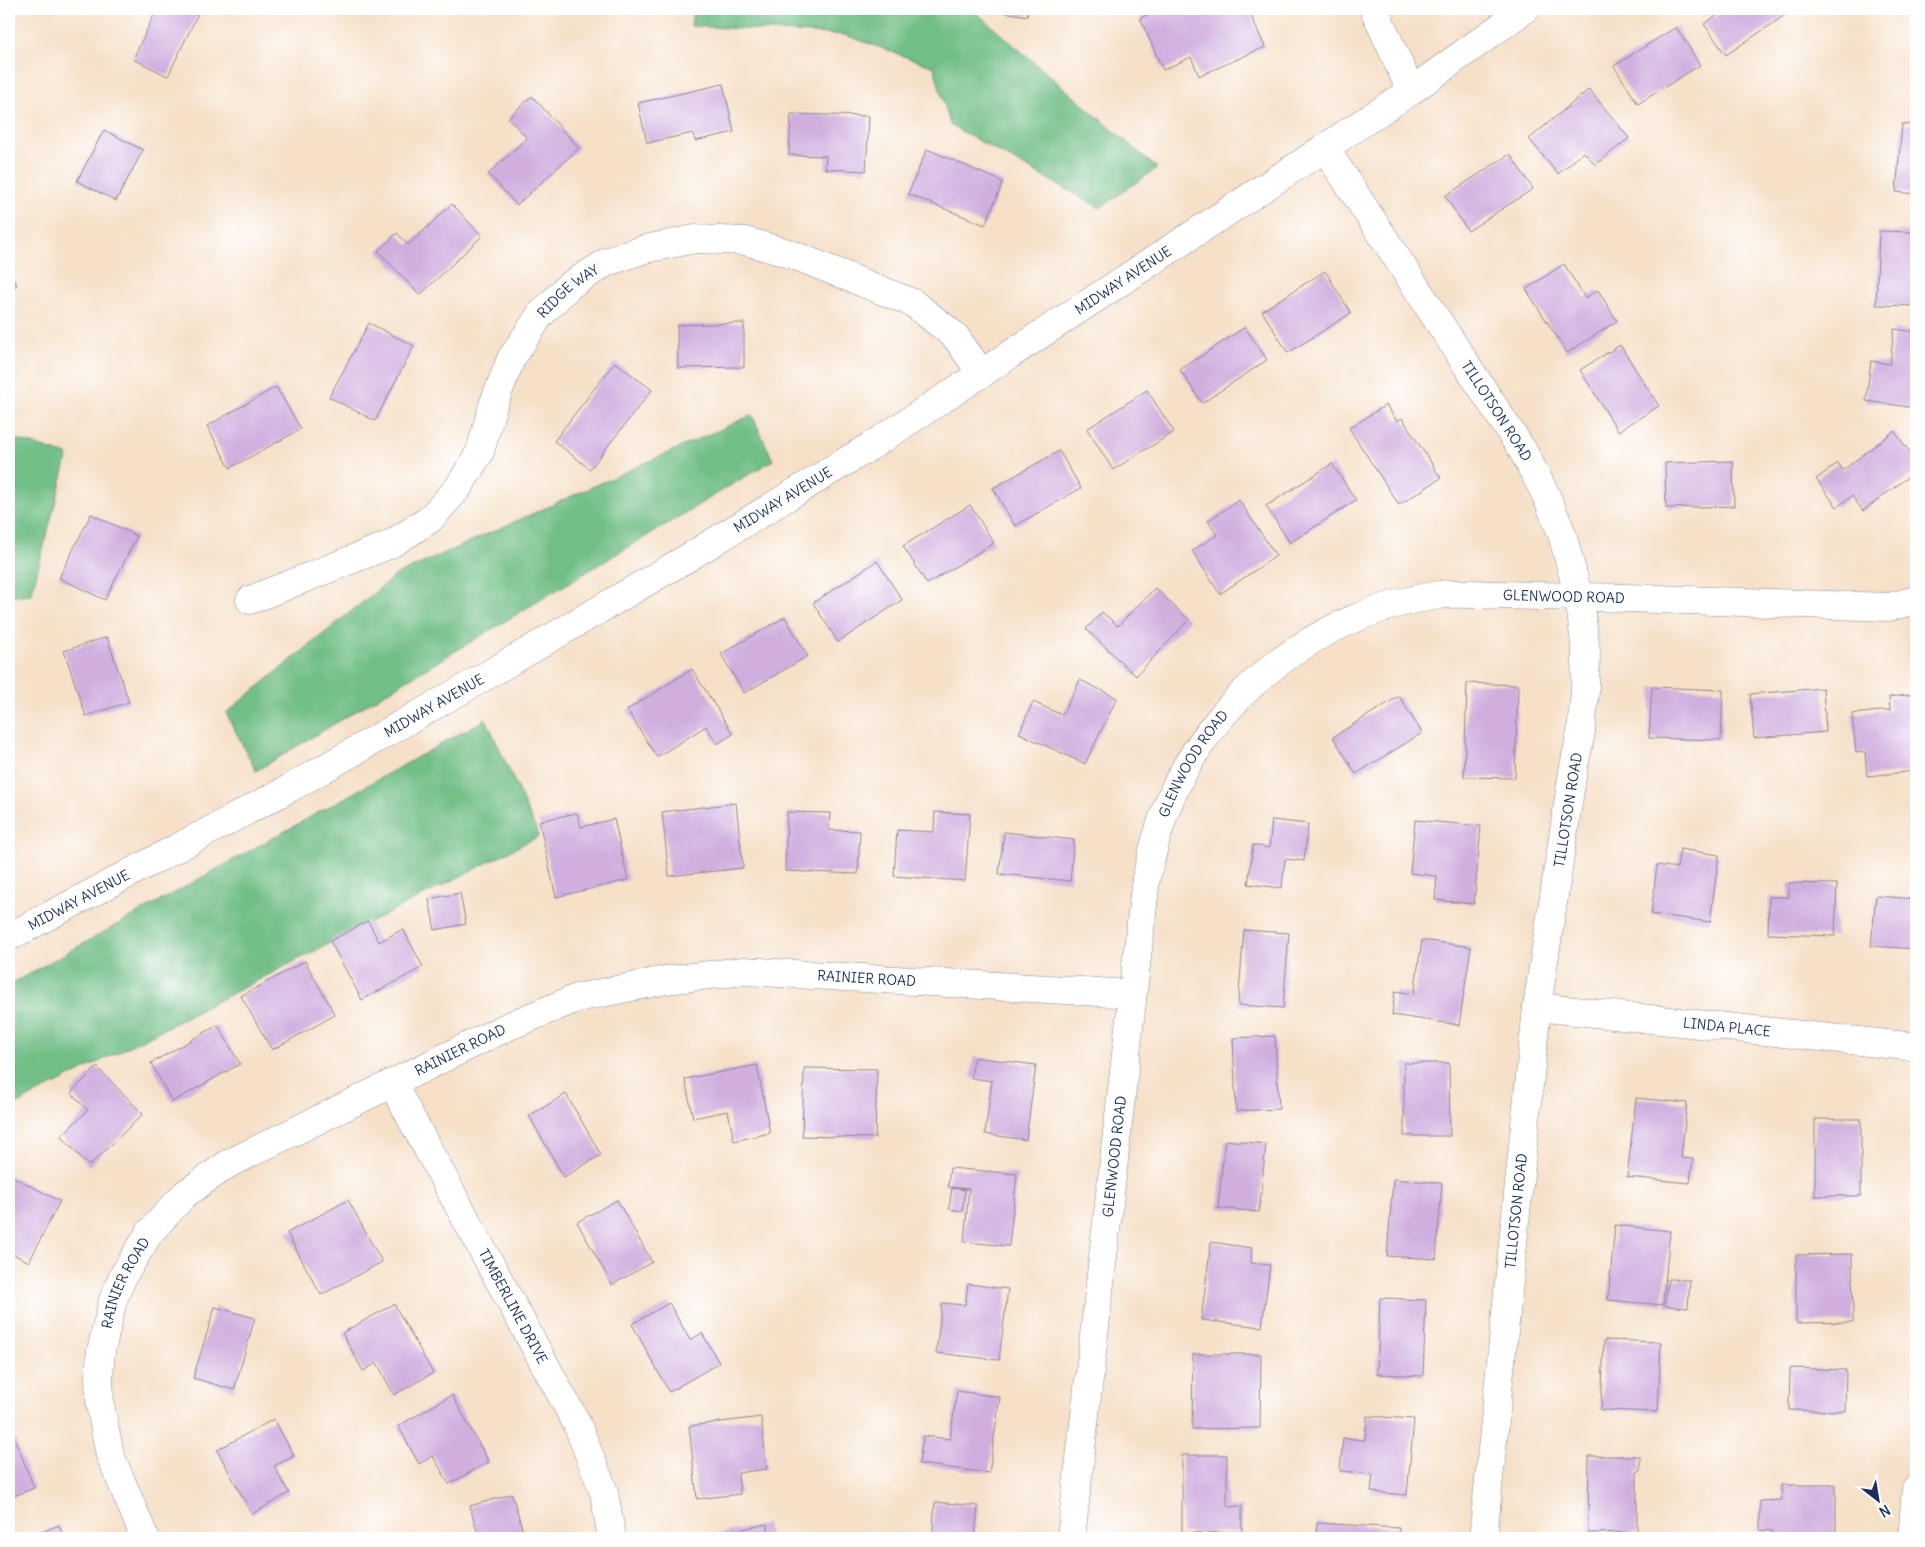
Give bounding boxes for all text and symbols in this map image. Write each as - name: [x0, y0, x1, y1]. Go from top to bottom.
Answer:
- street label: MIDWAY AVENUE: [1071, 242, 1175, 319]
- street label: RIDGE WAY: [533, 260, 602, 322]
- street label: TILLOTSON ROAD: [1457, 357, 1536, 464]
- street label: MIDWAY AVENUE: [730, 463, 835, 537]
- street label: GLENWOOD ROAD: [1503, 586, 1625, 607]
- street label: MIDWAY AVENUE: [381, 670, 487, 741]
- street label: GLENWOOD ROAD: [1155, 706, 1232, 820]
- street label: TILLOTSON ROAD: [1550, 751, 1586, 869]
- street label: MIDWAY AVENUE: [25, 866, 133, 934]
- street label: RAINIER ROAD: [817, 966, 917, 990]
- street label: LINDA PLACE: [1682, 1013, 1772, 1041]
- street label: RAINIER ROAD: [412, 1020, 509, 1080]
- street label: GLENWOOD ROAD: [1099, 1095, 1130, 1218]
- street label: TILLOTSON ROAD: [1501, 1152, 1531, 1270]
- street label: RAINIER ROAD: [98, 1234, 154, 1330]
- street label: TIMBERLINE DRIVE: [475, 1246, 552, 1367]
- north arrow: [1852, 1474, 1902, 1524]
- text: N: [1876, 1501, 1893, 1521]

